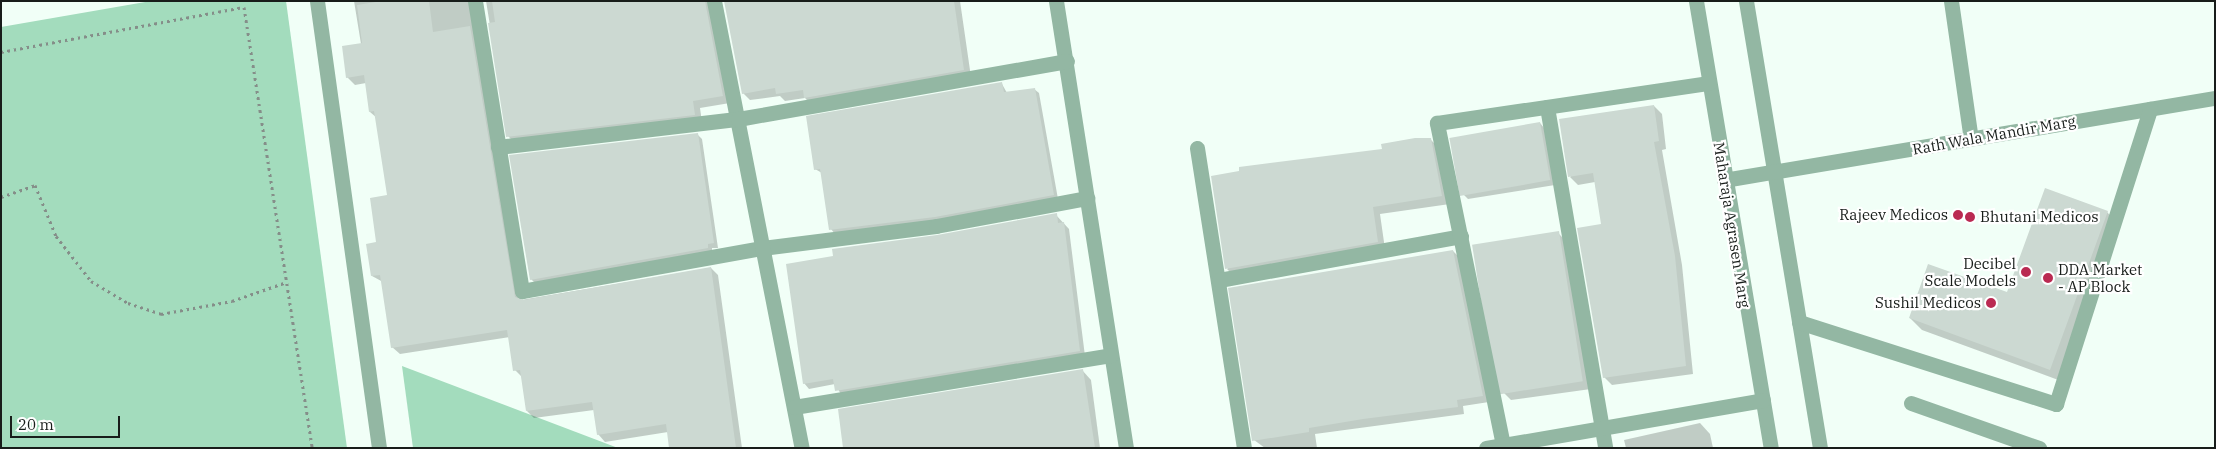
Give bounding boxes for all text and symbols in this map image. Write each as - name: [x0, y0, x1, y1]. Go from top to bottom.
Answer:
- street label: Rath Wala Mandir Marg: [1911, 112, 2077, 158]
- street label: Maharaja Agrasen Marg: [1710, 141, 1754, 309]
- place label: Rajeev Medicos: [1839, 206, 1948, 224]
- place label: Bhutani Medicos: [1980, 208, 2098, 226]
- marker: Rajeev Medicos: [1952, 209, 1964, 221]
- marker: Bhutani Medicos: [1964, 211, 1976, 223]
- place label: Decibel Scale Models: [1925, 254, 2016, 289]
- place label: DDA Market - AP Block: [2058, 260, 2142, 295]
- marker: Decibel Scale Models: [2020, 266, 2032, 278]
- marker: DDA Market - AP Block: [2042, 272, 2054, 284]
- place label: Sushil Medicos: [1875, 294, 1981, 312]
- marker: Sushil Medicos: [1985, 297, 1997, 309]
- scale bar: [12, 406, 122, 438]
- text: 20 m: [18, 415, 54, 434]

